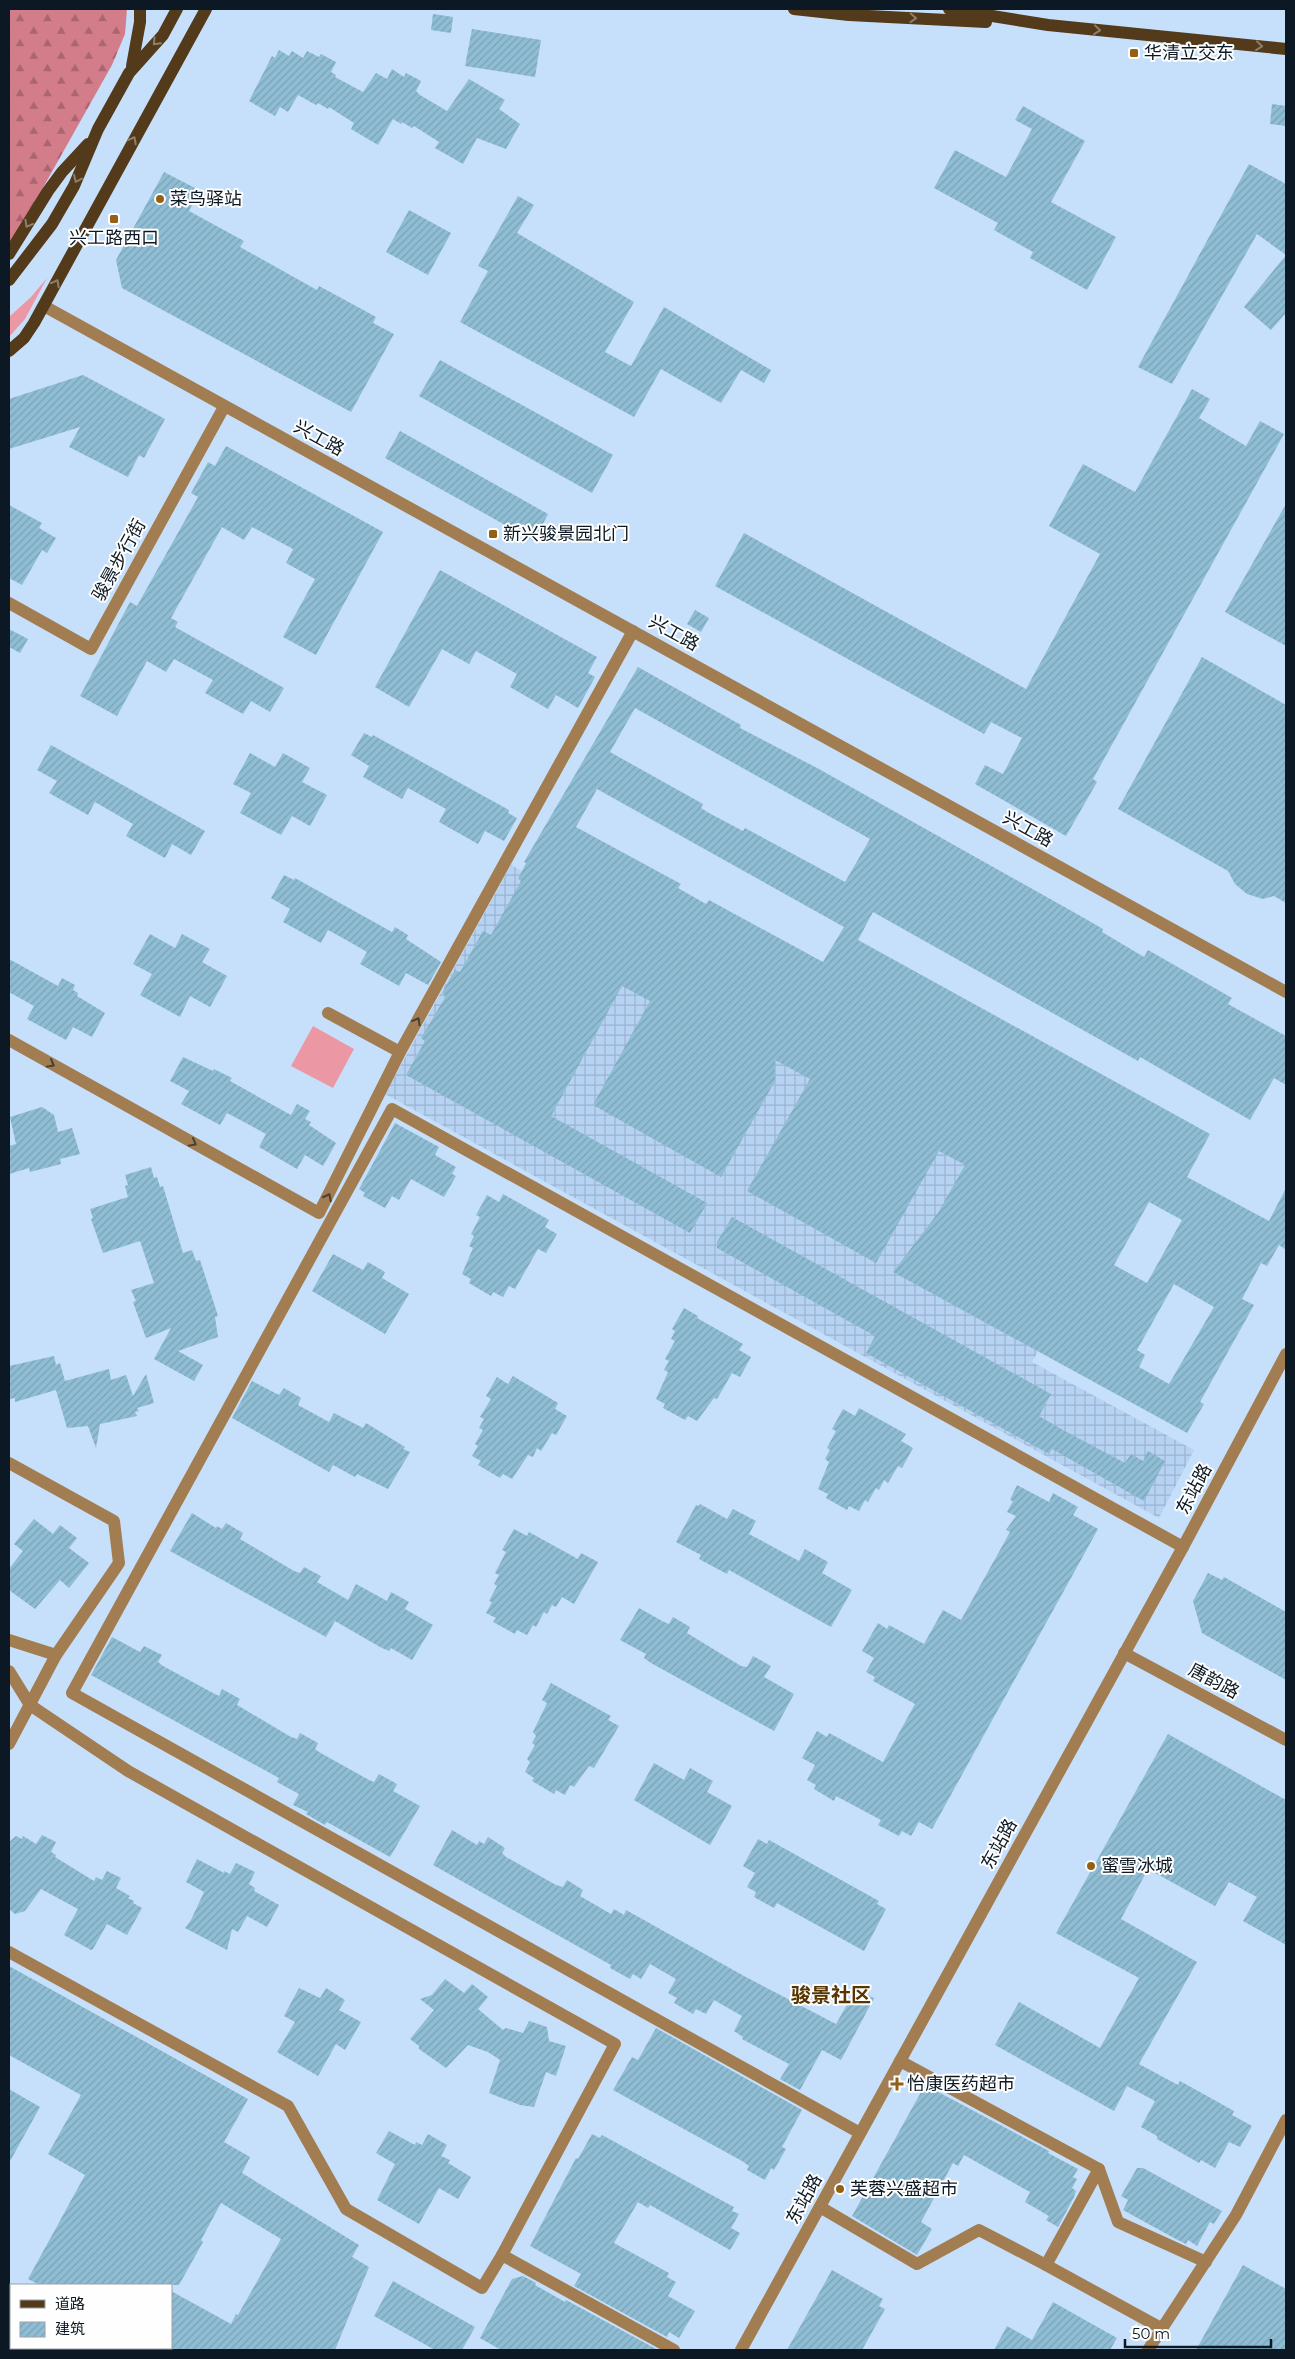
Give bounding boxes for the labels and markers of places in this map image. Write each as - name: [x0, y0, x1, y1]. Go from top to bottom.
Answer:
- place label: 华清立交东: [1144, 42, 1234, 64]
- marker: 华清立交东: [1128, 47, 1140, 59]
- place label: 菜鸟驿站: [170, 188, 242, 210]
- marker: 菜鸟驿站: [154, 193, 166, 205]
- marker: 兴工路西口: [108, 213, 120, 225]
- place label: 兴工路西口: [69, 227, 159, 249]
- place label: 新兴骏景园北门: [503, 523, 629, 545]
- marker: 新兴骏景园北门: [487, 528, 499, 540]
- place label: 蜜雪冰城: [1101, 1855, 1173, 1877]
- marker: 蜜雪冰城: [1085, 1860, 1097, 1872]
- place label: 怡康医药超市: [907, 2073, 1015, 2095]
- marker: 怡康医药超市: [891, 2078, 903, 2090]
- place label: 芙蓉兴盛超市: [850, 2178, 958, 2200]
- marker: 芙蓉兴盛超市: [834, 2183, 846, 2195]

